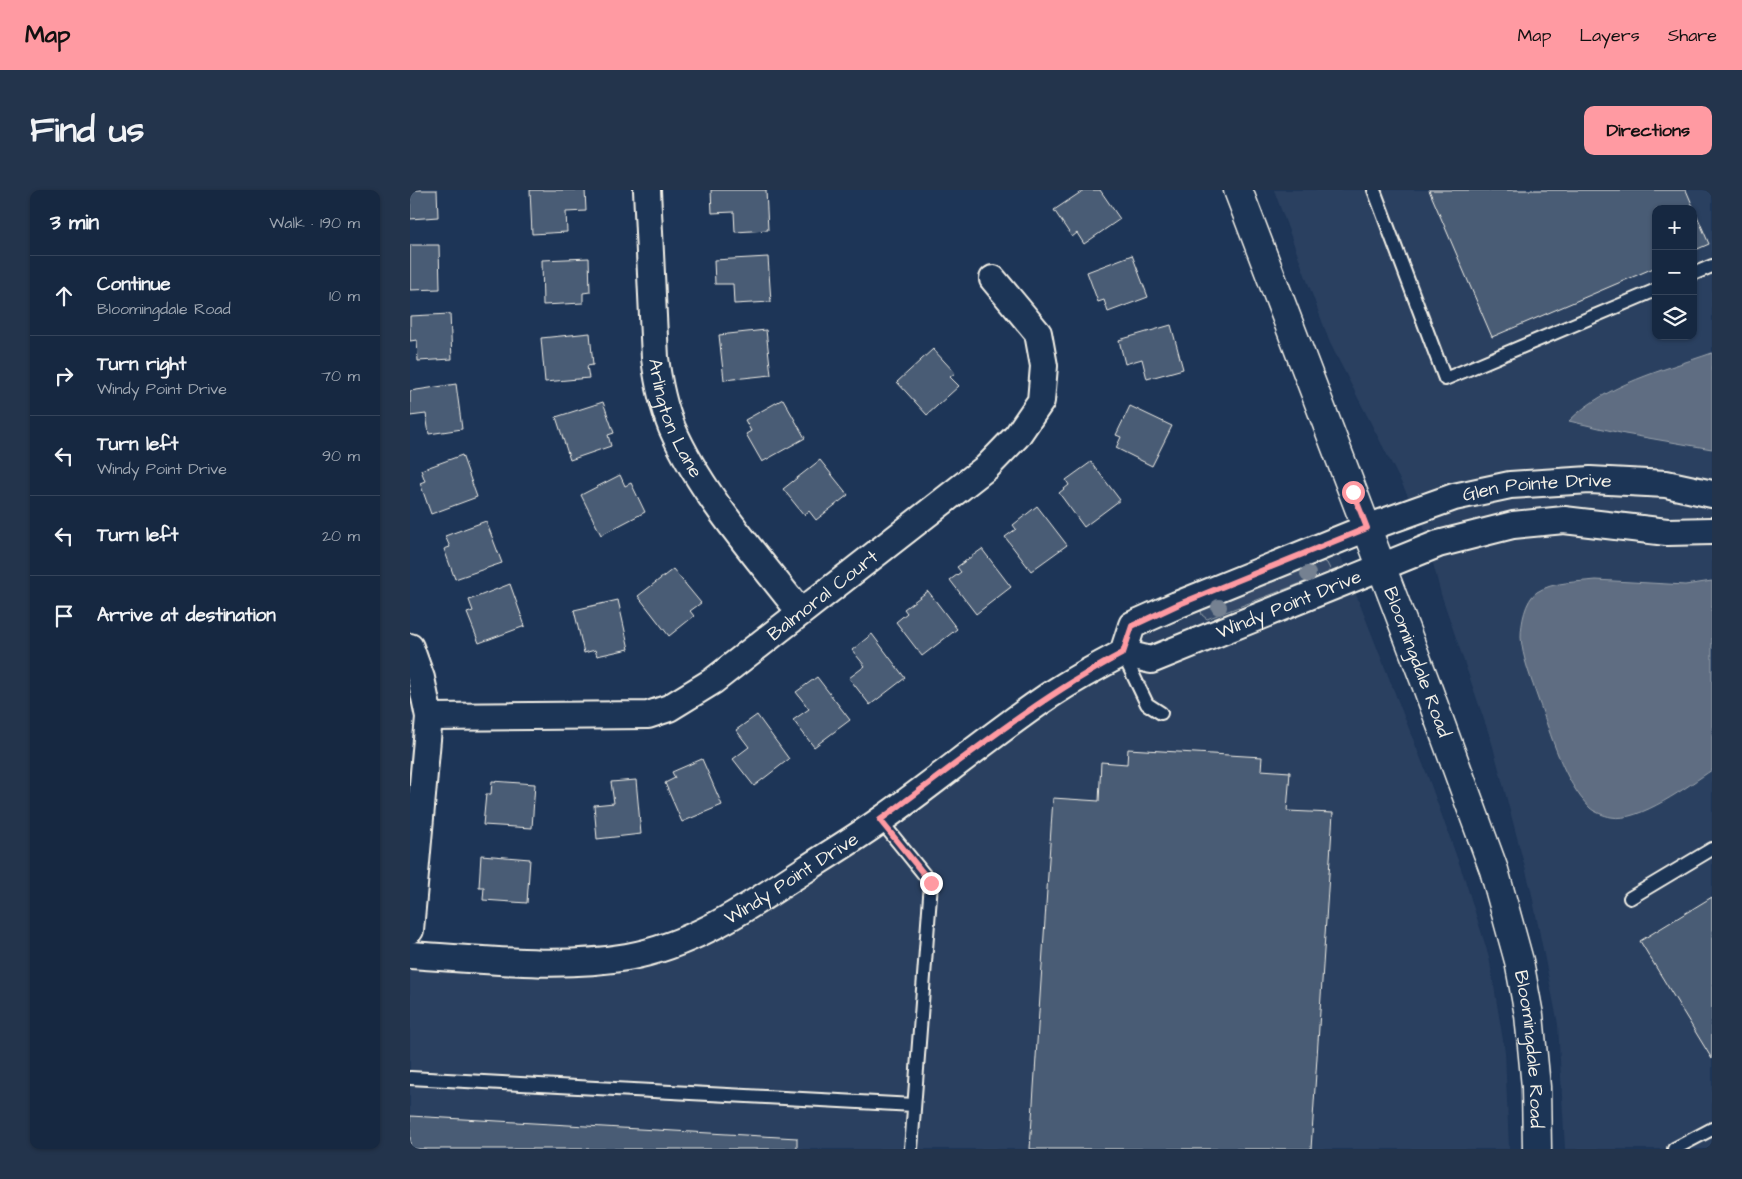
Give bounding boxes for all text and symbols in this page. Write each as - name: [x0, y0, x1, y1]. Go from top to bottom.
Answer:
- text: Map: [25, 18, 70, 52]
- text: Map: [1517, 23, 1551, 48]
- text: Layers: [1579, 23, 1640, 48]
- text: Share: [1668, 23, 1717, 48]
- text: Find us: [30, 106, 144, 155]
- button: Directions: [1584, 106, 1712, 155]
- map controls: [1652, 205, 1697, 340]
- button: +: [1652, 205, 1697, 250]
- text: 3 min: [50, 208, 99, 237]
- text: Walk · 190 m: [269, 212, 360, 234]
- button: −: [1652, 250, 1697, 295]
- text: Continue: [97, 271, 171, 298]
- icon: ahead: [50, 282, 78, 310]
- text: 10 m: [329, 285, 360, 307]
- button: layers: [1652, 295, 1697, 340]
- text: Bloomingdale Road: [97, 298, 231, 320]
- text: Turn right: [97, 351, 186, 378]
- street label: Arlington Lane: [642, 357, 709, 483]
- icon: right: [50, 362, 78, 390]
- text: 70 m: [321, 365, 360, 387]
- text: Windy Point Drive: [97, 378, 227, 400]
- text: Turn left: [97, 431, 178, 458]
- icon: left: [50, 442, 78, 470]
- text: 90 m: [322, 445, 360, 467]
- text: Windy Point Drive: [97, 458, 227, 480]
- street label: Glen Pointe Drive: [1460, 466, 1612, 508]
- route start: [1342, 481, 1365, 504]
- icon: left: [50, 522, 78, 550]
- text: Turn left: [97, 522, 178, 549]
- text: 20 m: [322, 525, 360, 547]
- street label: Balmoral Court: [761, 543, 884, 647]
- street label: Windy Point Drive: [1212, 563, 1365, 646]
- street label: Bloomingdale Road: [1377, 583, 1458, 741]
- icon: arrive: [50, 602, 78, 630]
- text: Arrive at destination: [97, 602, 276, 629]
- street label: Windy Point Drive: [719, 826, 864, 931]
- route end: [920, 872, 943, 895]
- street label: Bloomingdale Road: [1507, 968, 1550, 1129]

